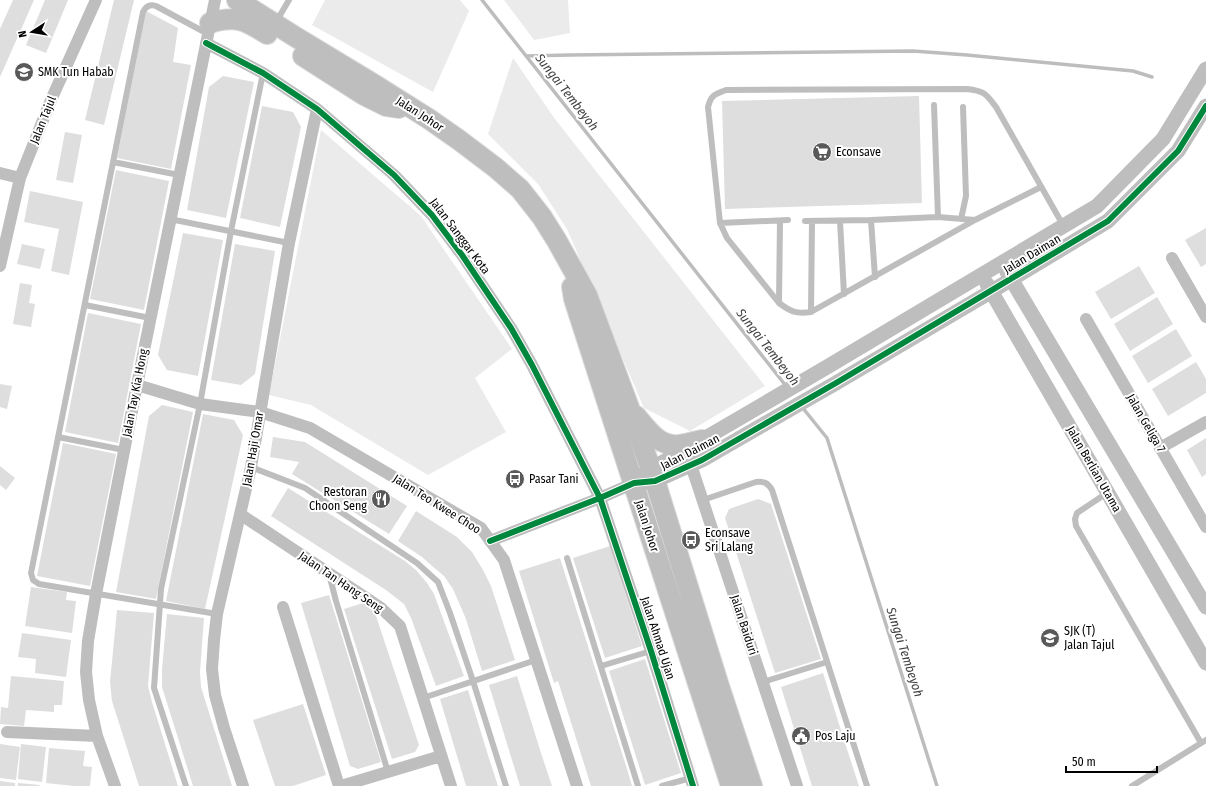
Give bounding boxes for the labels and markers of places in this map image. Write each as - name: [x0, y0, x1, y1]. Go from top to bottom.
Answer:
- school or university icon: SMK Tun Habab: [13, 61, 35, 83]
- place label: SMK Tun Habab: [38, 65, 114, 79]
- supermarket icon: Econsave: [811, 141, 833, 163]
- place label: Econsave: [836, 145, 881, 159]
- bus stop icon: Pasar Tani: [504, 468, 526, 490]
- place label: Pasar Tani: [529, 472, 579, 486]
- place label: Restoran Choon Seng: [309, 485, 367, 513]
- restaurant icon: Restoran Choon Seng: [370, 488, 392, 510]
- place label: Econsave Sri Lalang: [705, 526, 753, 554]
- bus stop icon: Econsave Sri Lalang: [680, 529, 702, 551]
- place label: SJK (T) Jalan Tajul: [1064, 624, 1114, 652]
- school or university icon: SJK (T) Jalan Tajul: [1039, 627, 1061, 649]
- public building icon: Pos Laju: [790, 725, 812, 747]
- place label: Pos Laju: [815, 729, 855, 743]

